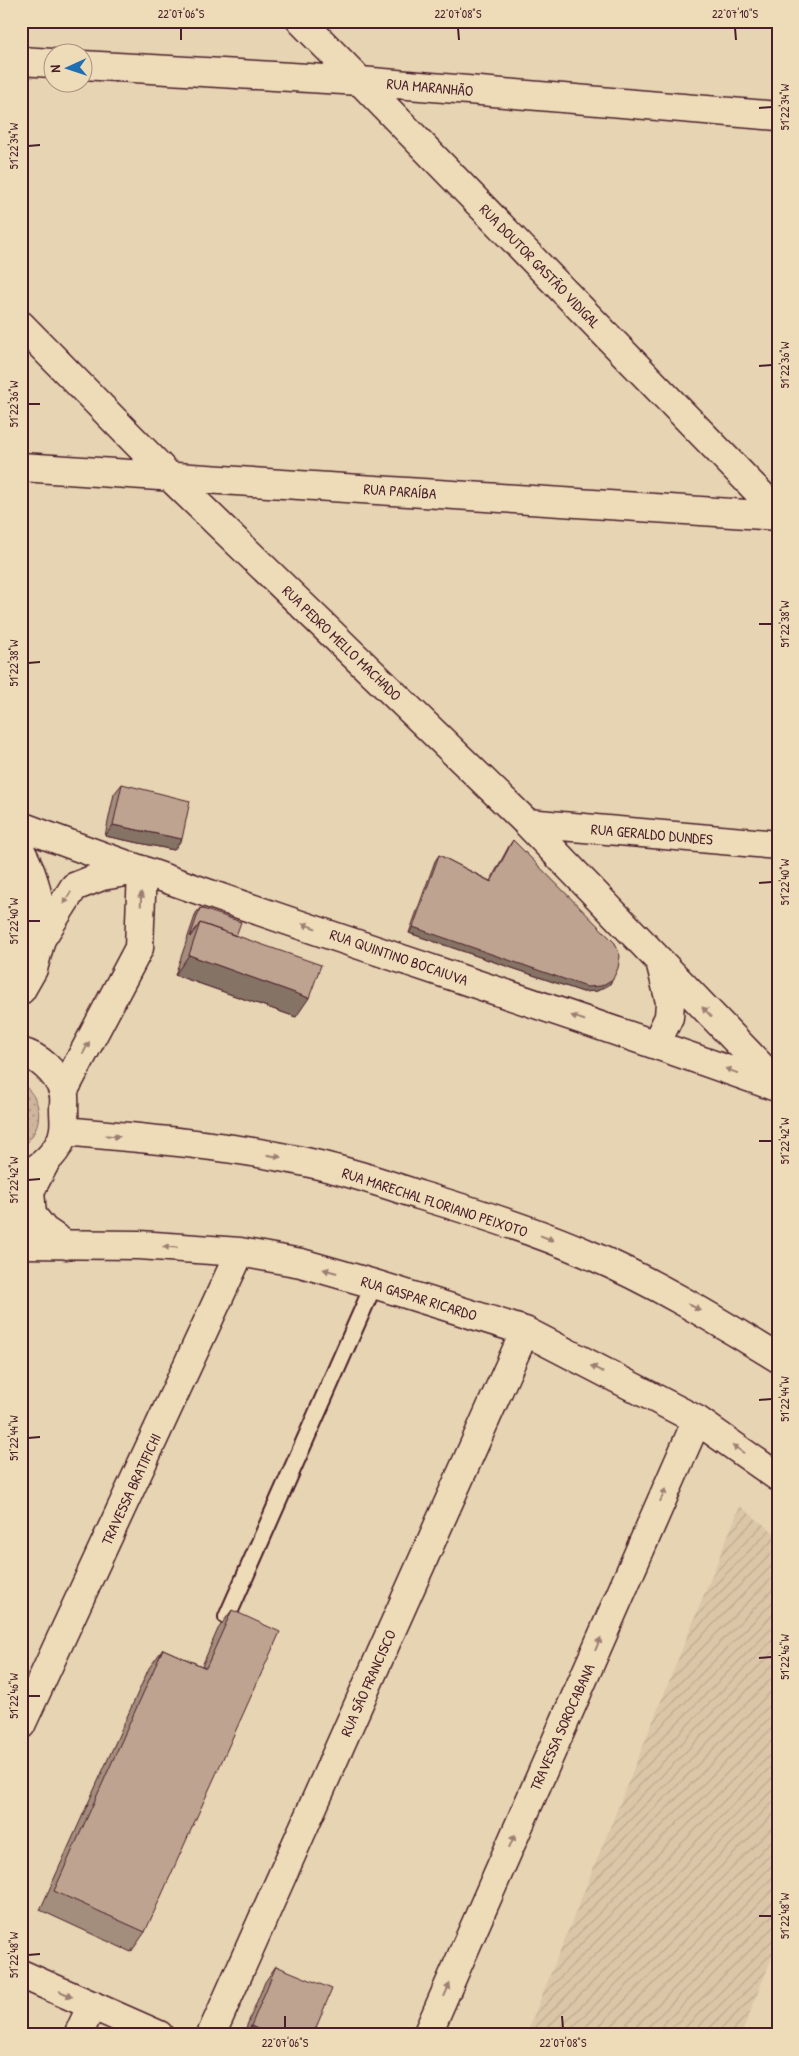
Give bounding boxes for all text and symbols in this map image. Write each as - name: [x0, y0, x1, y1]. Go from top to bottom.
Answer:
- text: 22°07'06"S: [158, 5, 205, 22]
- text: 22°07'08"S: [434, 5, 482, 22]
- text: 22°07'10"S: [712, 5, 759, 22]
- north arrow: [42, 42, 92, 92]
- text: N: [45, 64, 64, 73]
- street label: RUA MARANHÃO: [386, 73, 474, 101]
- text: 51°22'34"W: [776, 83, 793, 130]
- text: 51°22'34"W: [5, 122, 22, 169]
- street label: RUA DOUTOR GASTÃO VIDIGAL: [475, 199, 605, 333]
- text: 51°22'36"W: [776, 341, 793, 388]
- text: 51°22'36"W: [5, 380, 22, 427]
- street label: RUA PARAÍBA: [363, 478, 438, 504]
- street label: RUA PEDRO MELLO MACHADO: [278, 581, 406, 705]
- text: 51°22'38"W: [776, 600, 793, 648]
- text: 51°22'38"W: [5, 639, 22, 687]
- street label: RUA GERALDO DUNDES: [590, 818, 714, 850]
- text: 51°22'40"W: [776, 858, 793, 905]
- one-way arrow: [137, 891, 145, 907]
- one-way arrow: [62, 892, 72, 905]
- text: 51°22'40"W: [5, 897, 22, 944]
- one-way arrow: [301, 922, 316, 930]
- street label: RUA QUINTINO BOCAIUVA: [327, 924, 471, 991]
- one-way arrow: [701, 1006, 713, 1018]
- one-way arrow: [571, 1014, 586, 1021]
- one-way arrow: [82, 1041, 90, 1056]
- one-way arrow: [724, 1067, 739, 1075]
- text: 51°22'42"W: [776, 1117, 793, 1164]
- one-way arrow: [105, 1132, 121, 1140]
- one-way arrow: [267, 1152, 283, 1160]
- text: 51°22'42"W: [5, 1156, 22, 1203]
- street label: RUA MARECHAL FLORIANO PEIXOTO: [339, 1162, 531, 1242]
- one-way arrow: [540, 1234, 555, 1242]
- one-way arrow: [162, 1243, 178, 1251]
- one-way arrow: [323, 1267, 338, 1275]
- street label: RUA GASPAR RICARDO: [358, 1270, 480, 1326]
- one-way arrow: [686, 1303, 701, 1311]
- one-way arrow: [590, 1365, 605, 1373]
- text: 51°22'44"W: [776, 1376, 793, 1422]
- text: 51°22'44"W: [5, 1415, 22, 1461]
- street label: TRAVESSA BRATIFICHI: [96, 1430, 166, 1548]
- one-way arrow: [731, 1444, 745, 1454]
- one-way arrow: [660, 1488, 668, 1502]
- street label: RUA SÃO FRANCISCO: [335, 1626, 401, 1740]
- text: 51°22'46"W: [776, 1634, 793, 1680]
- one-way arrow: [595, 1637, 603, 1651]
- street label: TRAVESSA SOROCABANA: [525, 1660, 600, 1794]
- text: 51°22'46"W: [5, 1673, 22, 1719]
- one-way arrow: [508, 1834, 516, 1848]
- text: 51°22'48"W: [776, 1892, 793, 1939]
- text: 51°22'48"W: [5, 1931, 22, 1978]
- one-way arrow: [443, 1983, 451, 1997]
- one-way arrow: [59, 1990, 73, 1998]
- text: 22°07'06"S: [262, 2034, 309, 2051]
- text: 22°07'08"S: [539, 2034, 587, 2051]

